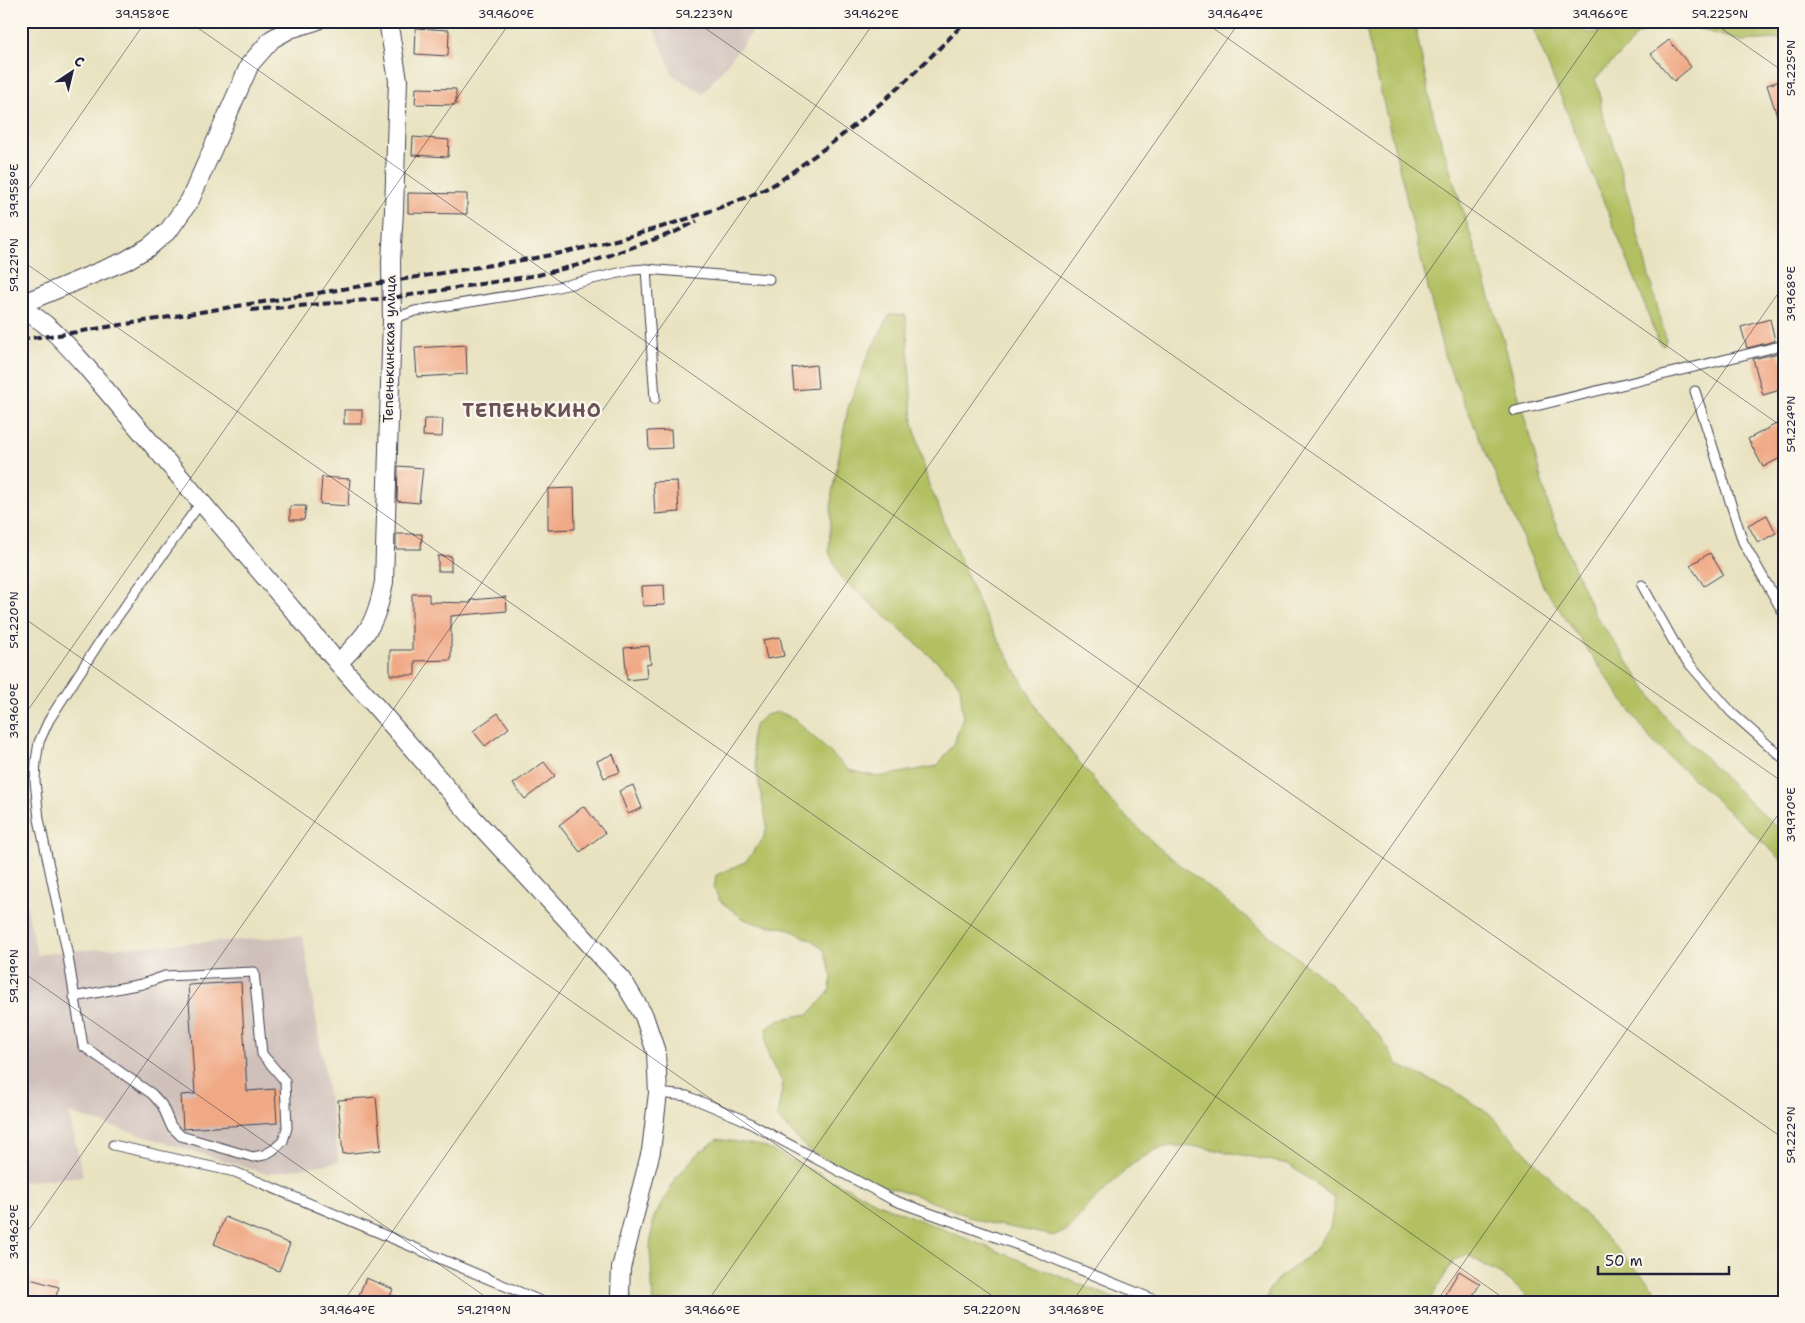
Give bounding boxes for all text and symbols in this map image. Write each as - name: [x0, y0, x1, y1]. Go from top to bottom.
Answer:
- text: 39.958°E: [114, 6, 170, 22]
- text: 39.960°E: [478, 6, 534, 22]
- text: 59.223°N: [675, 6, 733, 22]
- text: 39.962°E: [843, 6, 899, 22]
- text: 39.964°E: [1207, 6, 1263, 22]
- text: 39.966°E: [1572, 6, 1628, 22]
- text: 59.225°N: [1692, 6, 1748, 22]
- text: 59.225°N: [1783, 40, 1799, 96]
- north arrow: [48, 48, 98, 98]
- text: С: [71, 52, 88, 71]
- text: 39.958°E: [6, 163, 22, 219]
- text: 59.221°N: [6, 238, 22, 292]
- text: 39.968°E: [1783, 266, 1799, 322]
- street label: Тепенькинская улица: [379, 275, 399, 423]
- text: 59.224°N: [1783, 396, 1799, 452]
- district label: ТЕПЕНЬКИНО: [462, 398, 602, 423]
- text: 59.220°N: [6, 591, 22, 649]
- text: 39.960°E: [6, 683, 22, 739]
- text: 39.970°E: [1783, 787, 1799, 843]
- text: 59.219°N: [6, 949, 22, 1003]
- text: 59.222°N: [1783, 1106, 1799, 1164]
- text: 39.962°E: [6, 1204, 22, 1260]
- scale bar: [1598, 1243, 1729, 1275]
- text: 50 m: [1605, 1251, 1643, 1271]
- text: 39.964°E: [319, 1302, 375, 1318]
- text: 59.219°N: [457, 1302, 511, 1318]
- text: 39.966°E: [684, 1302, 740, 1318]
- text: 59.220°N: [963, 1302, 1021, 1318]
- text: 39.968°E: [1048, 1302, 1104, 1318]
- text: 39.970°E: [1413, 1302, 1469, 1318]

